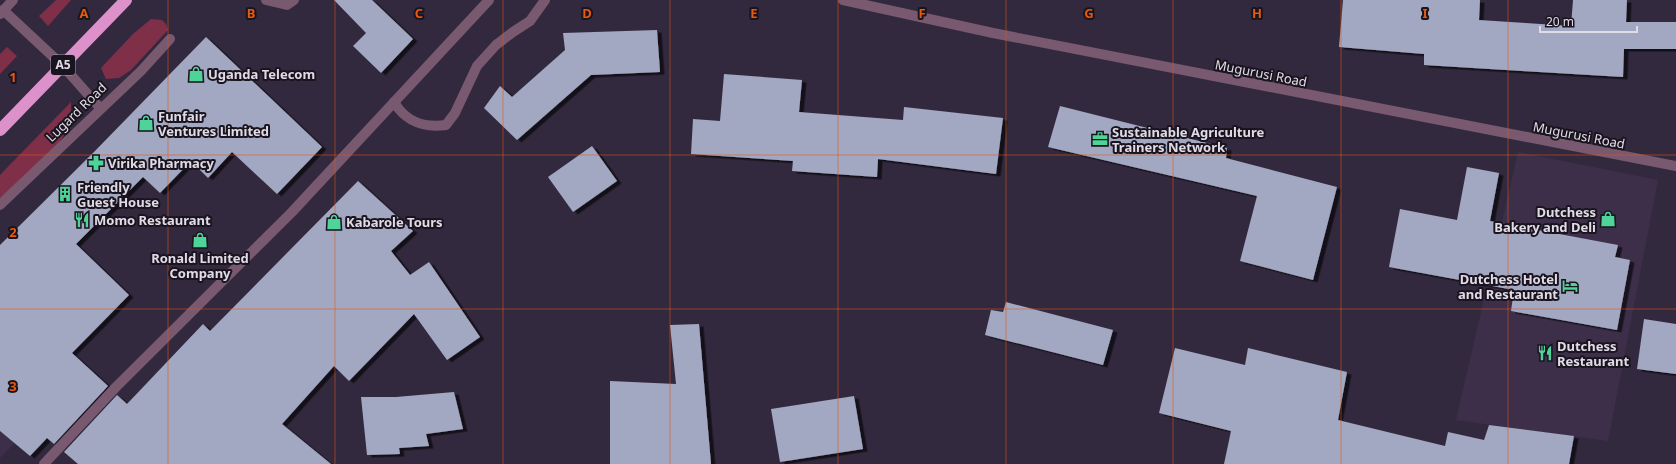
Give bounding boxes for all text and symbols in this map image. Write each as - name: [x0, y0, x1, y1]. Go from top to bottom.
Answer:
- text: A: [80, 4, 89, 22]
- text: B: [247, 4, 255, 22]
- text: C: [415, 4, 423, 22]
- text: D: [582, 4, 592, 22]
- text: E: [750, 4, 758, 22]
- text: F: [918, 4, 926, 22]
- text: G: [1084, 4, 1094, 22]
- text: H: [1252, 4, 1262, 22]
- text: I: [1422, 4, 1428, 22]
- scale bar: [1540, 8, 1637, 34]
- text: 20 m: [1546, 13, 1574, 30]
- road number: A5: [51, 55, 75, 75]
- street label: Mugurusi Road: [1213, 55, 1309, 91]
- shop icon: Uganda Telecom: [187, 65, 205, 83]
- place label: Uganda Telecom: [208, 65, 315, 83]
- text: 1: [9, 68, 17, 86]
- street label: Lugard Road: [42, 78, 110, 146]
- place label: Funfair Ventures Limited: [158, 107, 269, 140]
- shop icon: Funfair Ventures Limited: [137, 114, 155, 132]
- street label: Mugurusi Road: [1531, 117, 1627, 153]
- place label: Sustainable Agriculture Trainers Network: [1112, 123, 1265, 156]
- office icon: Sustainable Agriculture Trainers Network: [1091, 130, 1109, 148]
- pharmacy icon: Virika Pharmacy: [87, 154, 105, 172]
- place label: Virika Pharmacy: [108, 154, 215, 172]
- place label: Friendly Guest House: [77, 178, 159, 211]
- building icon: Friendly Guest House: [56, 185, 74, 203]
- place label: Dutchess Bakery and Deli: [1494, 203, 1596, 236]
- shop icon: Dutchess Bakery and Deli: [1599, 210, 1617, 228]
- restaurant icon: Momo Restaurant: [73, 211, 91, 229]
- place label: Momo Restaurant: [94, 211, 211, 229]
- shop icon: Kabarole Tours: [325, 213, 343, 231]
- place label: Kabarole Tours: [346, 213, 443, 231]
- text: 2: [9, 223, 17, 241]
- shop icon: Ronald Limited Company: [191, 231, 209, 249]
- place label: Ronald Limited Company: [151, 249, 249, 282]
- place label: Dutchess Hotel and Restaurant: [1458, 270, 1558, 303]
- hotel icon: Dutchess Hotel and Restaurant: [1561, 277, 1579, 295]
- place label: Dutchess Restaurant: [1557, 337, 1629, 370]
- restaurant icon: Dutchess Restaurant: [1536, 344, 1554, 362]
- text: 3: [9, 377, 17, 395]

